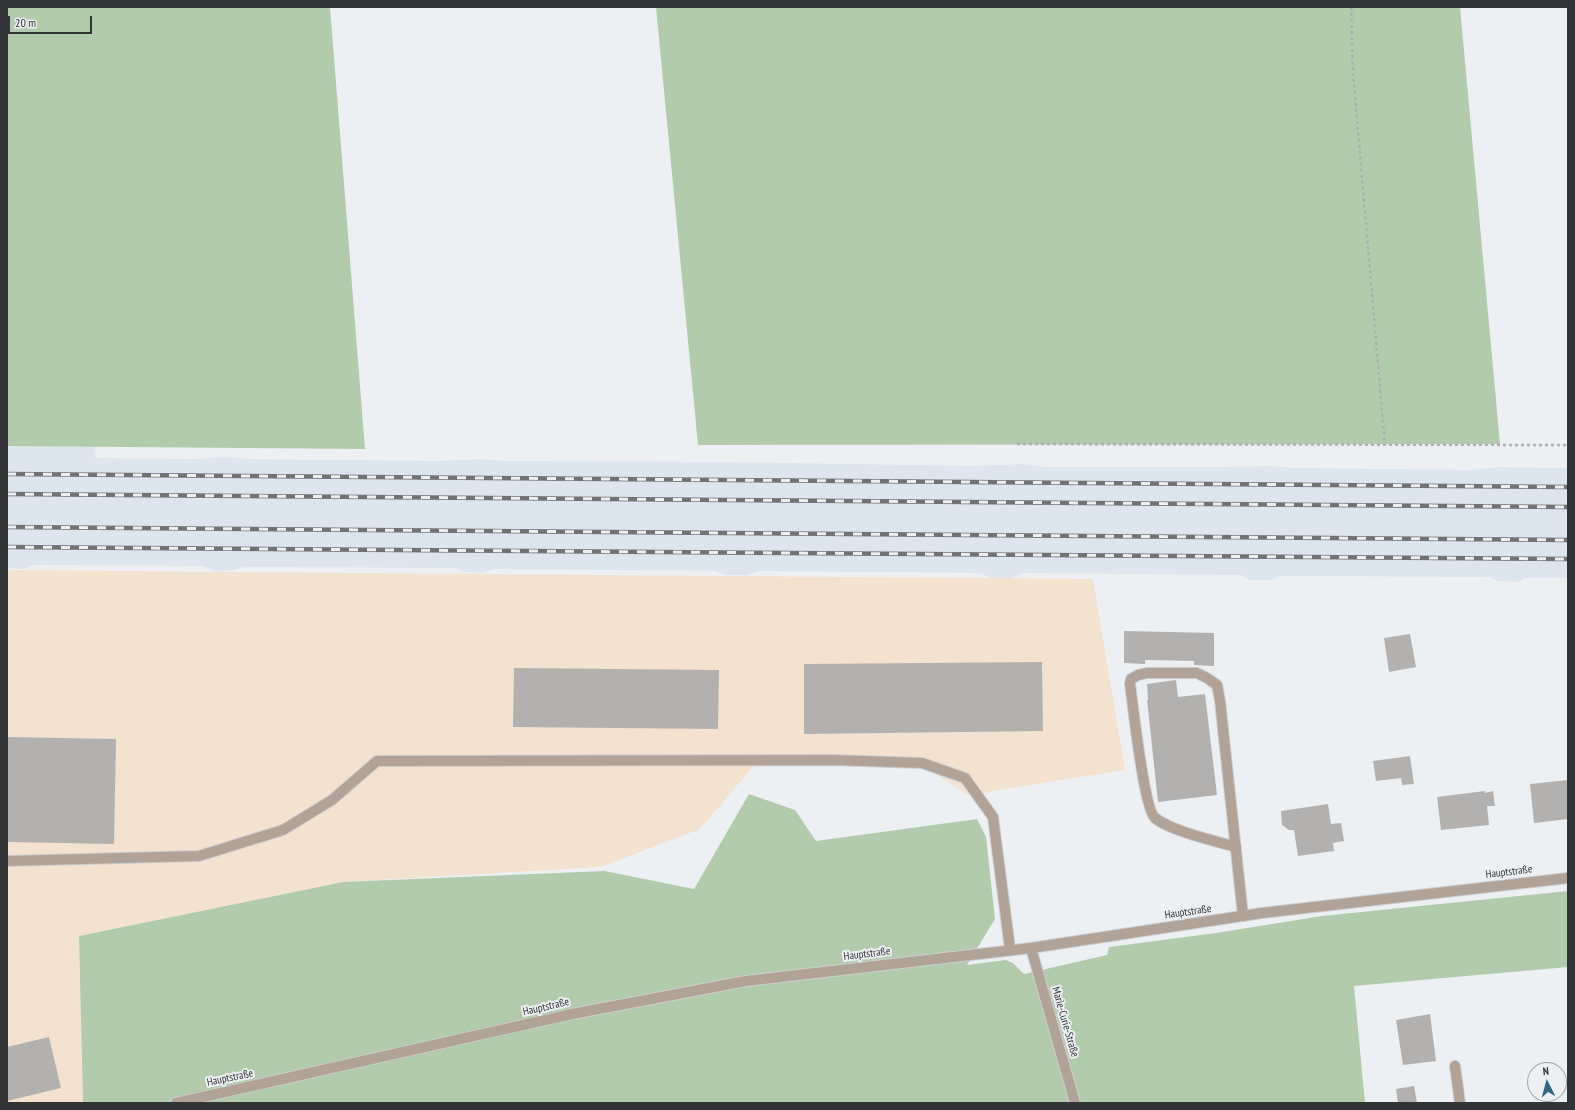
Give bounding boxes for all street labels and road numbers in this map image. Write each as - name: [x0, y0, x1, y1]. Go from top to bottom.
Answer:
- street label: Hauptstraße: [1485, 863, 1533, 881]
- street label: Hauptstraße: [1164, 902, 1212, 922]
- street label: Hauptstraße: [843, 945, 891, 963]
- street label: Marie-Curie-Straße: [1049, 985, 1081, 1059]
- street label: Hauptstraße: [522, 995, 570, 1019]
- street label: Hauptstraße: [206, 1067, 254, 1089]

